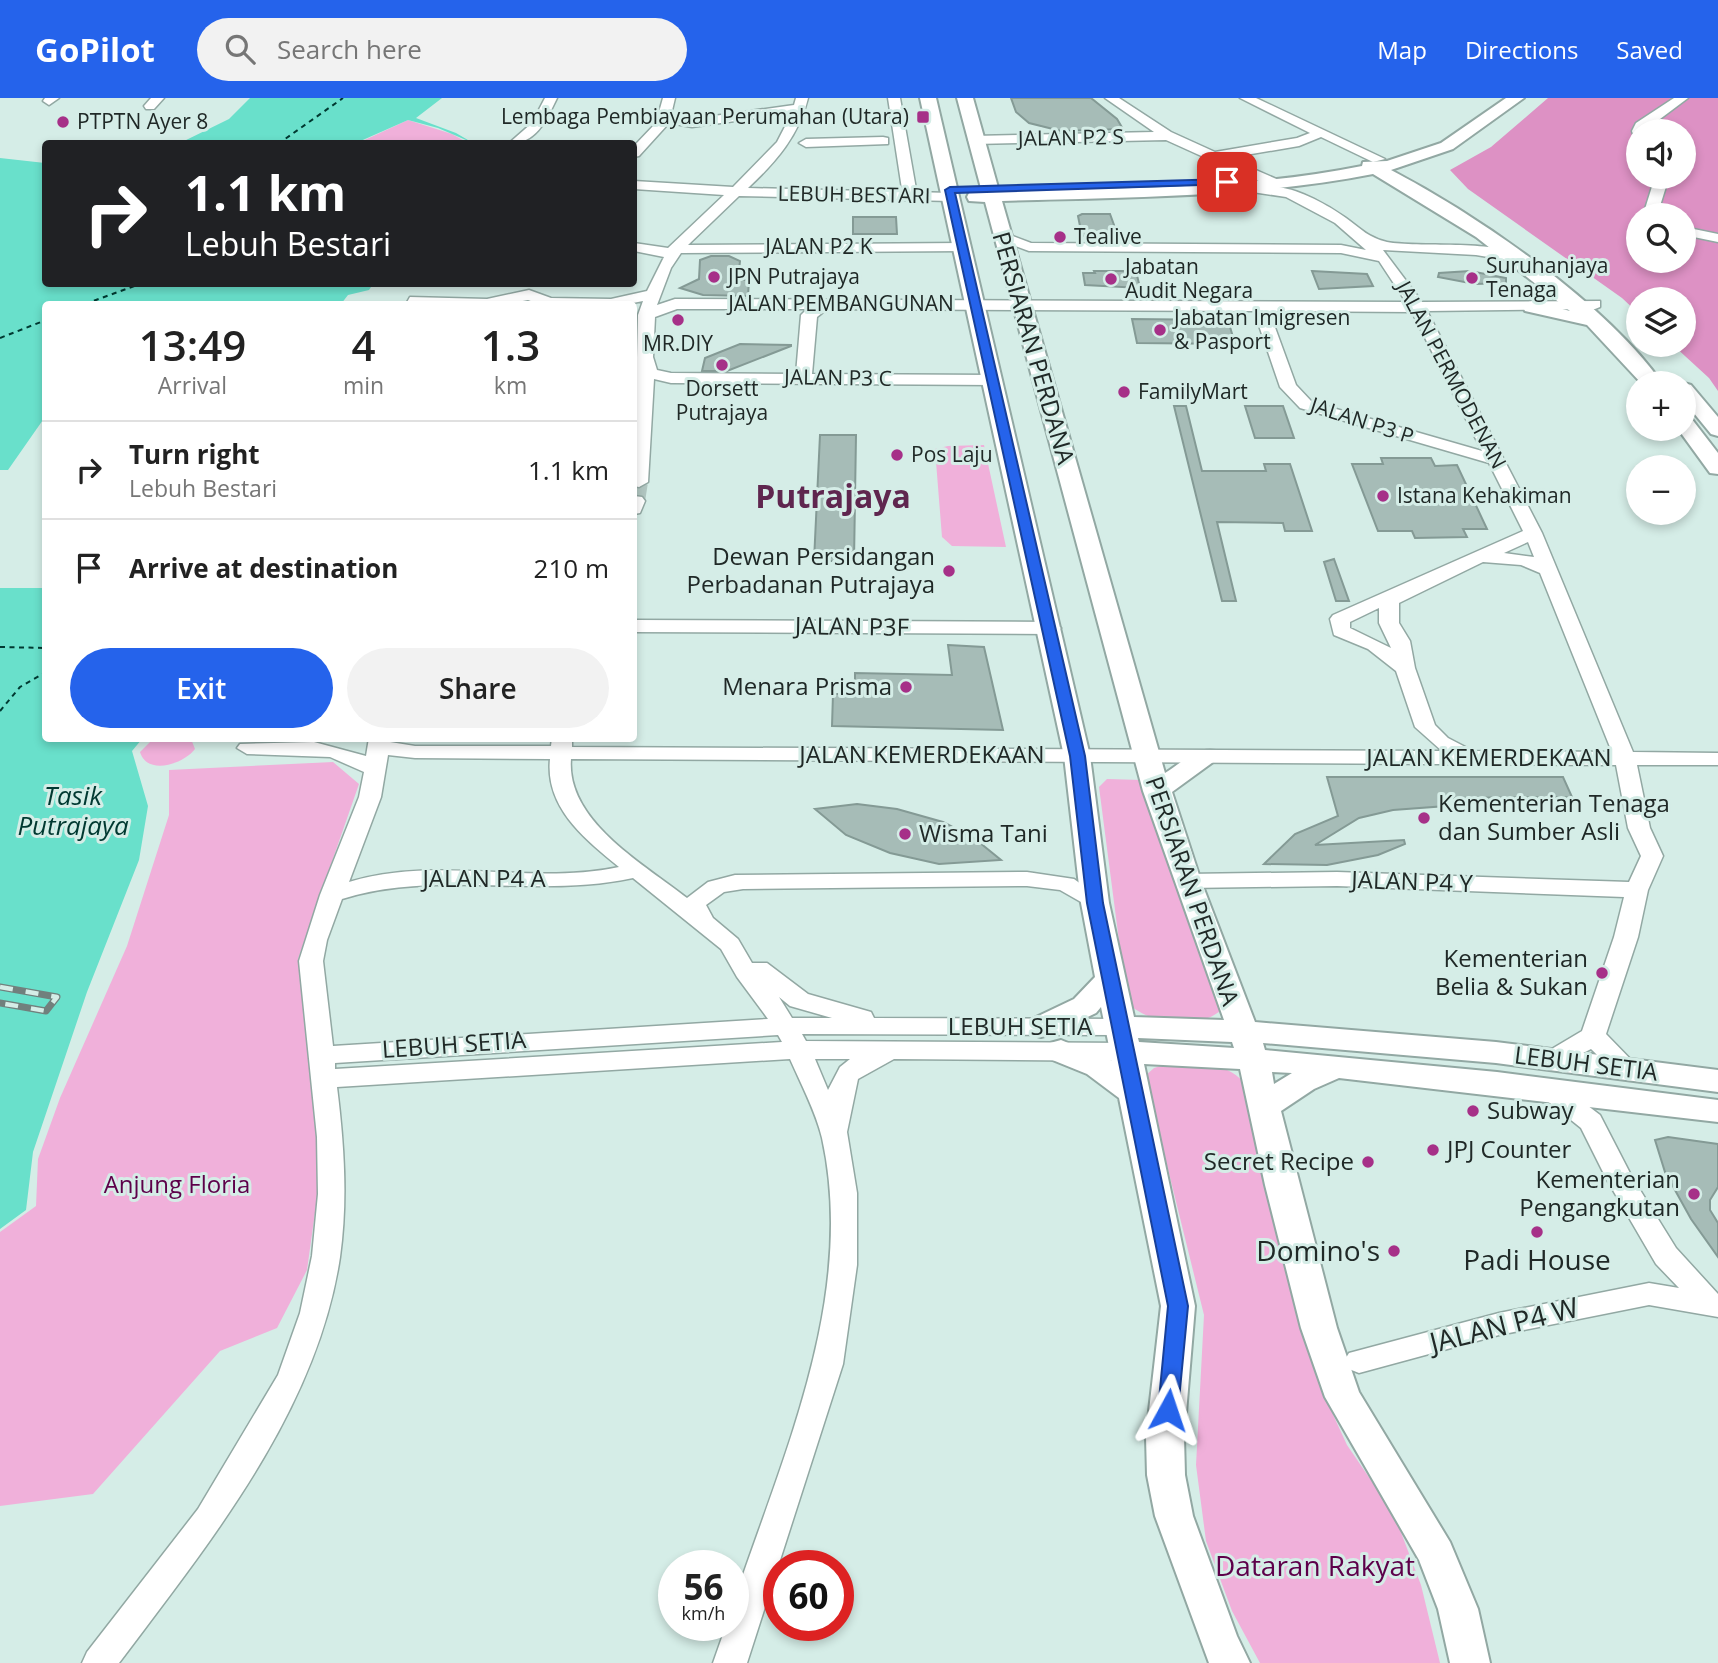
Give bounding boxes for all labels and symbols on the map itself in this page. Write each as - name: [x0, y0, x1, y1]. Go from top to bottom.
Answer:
- place label: Lembaga Pembiayaan Perumahan (Utara): [501, 102, 909, 130]
- place label: PTPTN Ayer 8: [77, 107, 208, 135]
- marker: Lembaga Pembiayaan Perumahan (Utara): [915, 109, 931, 125]
- marker: PTPTN Ayer 8: [55, 114, 71, 130]
- street label: JALAN P2 S: [1016, 122, 1124, 152]
- pin: [1197, 152, 1257, 212]
- street label: LEBUH BESTARI: [777, 179, 931, 209]
- place label: Tealive: [1074, 222, 1142, 250]
- street label: PERSIARAN PERDANA: [985, 228, 1084, 468]
- marker: Tealive: [1052, 229, 1068, 245]
- street label: JALAN P2 K: [763, 232, 873, 260]
- place label: Suruhanjaya Tenaga: [1486, 251, 1608, 303]
- place label: Jabatan Audit Negara: [1123, 252, 1253, 304]
- place label: JPN Putrajaya: [726, 262, 860, 290]
- marker: JPN Putrajaya: [706, 269, 722, 285]
- marker: Suruhanjaya Tenaga: [1464, 270, 1480, 286]
- marker: Jabatan Audit Negara: [1103, 271, 1119, 287]
- street label: JALAN PERMODENAN: [1390, 274, 1513, 473]
- street label: JALAN PEMBANGUNAN: [726, 289, 954, 317]
- place label: Jabatan Imigresen & Pasport: [1172, 303, 1350, 355]
- marker: MR.DIY: [670, 312, 686, 328]
- marker: Jabatan Imigresen & Pasport: [1152, 322, 1168, 338]
- place label: MR.DIY: [643, 329, 713, 357]
- marker: Dorsett Putrajaya: [714, 357, 730, 373]
- street label: JALAN P3 C: [782, 362, 892, 392]
- place label: Dorsett Putrajaya: [676, 374, 768, 426]
- place label: FamilyMart: [1138, 377, 1248, 405]
- marker: FamilyMart: [1116, 384, 1132, 400]
- street label: JALAN P3 P: [1305, 390, 1418, 450]
- place label: Pos Laju: [911, 440, 993, 468]
- marker: Pos Laju: [889, 447, 905, 463]
- district label: Putrajaya: [755, 474, 911, 517]
- place label: Istana Kehakiman: [1397, 481, 1572, 509]
- marker: Istana Kehakiman: [1375, 488, 1391, 504]
- place label: Dewan Persidangan Perbadanan Putrajaya: [687, 539, 935, 600]
- marker: Dewan Persidangan Perbadanan Putrajaya: [941, 563, 957, 579]
- street label: JALAN P3F: [793, 608, 909, 643]
- place label: Menara Prisma: [722, 669, 892, 702]
- marker: Menara Prisma: [898, 679, 914, 695]
- street label: JALAN KEMERDEKAAN: [797, 737, 1045, 770]
- street label: JALAN KEMERDEKAAN: [1364, 740, 1612, 773]
- street label: PERSIARAN PERDANA: [1139, 772, 1248, 1010]
- water label: Tasik Putrajaya: [17, 777, 129, 843]
- place label: Kementerian Tenaga dan Sumber Asli: [1438, 786, 1670, 847]
- marker: Kementerian Tenaga dan Sumber Asli: [1416, 810, 1432, 826]
- place label: Wisma Tani: [919, 816, 1048, 849]
- marker: Wisma Tani: [897, 826, 913, 842]
- street label: JALAN P4 A: [420, 861, 546, 894]
- street label: JALAN P4 Y: [1349, 862, 1474, 899]
- place label: Kementerian Belia & Sukan: [1435, 941, 1588, 1002]
- marker: Kementerian Belia & Sukan: [1594, 965, 1610, 981]
- street label: LEBUH SETIA: [948, 1009, 1093, 1042]
- street label: LEBUH SETIA: [381, 1022, 528, 1065]
- street label: LEBUH SETIA: [1513, 1037, 1661, 1088]
- place label: Subway: [1487, 1093, 1574, 1126]
- marker: Subway: [1465, 1103, 1481, 1119]
- place label: JPJ Counter: [1445, 1132, 1572, 1165]
- marker: JPJ Counter: [1425, 1142, 1441, 1158]
- place label: Secret Recipe: [1204, 1144, 1354, 1177]
- marker: Secret Recipe: [1360, 1154, 1376, 1170]
- place label: Kementerian Pengangkutan: [1519, 1162, 1680, 1223]
- park label: Anjung Floria: [104, 1167, 250, 1200]
- marker: Kementerian Pengangkutan: [1686, 1186, 1702, 1202]
- marker: Padi House: [1529, 1224, 1545, 1240]
- place label: Domino's: [1256, 1231, 1380, 1269]
- place label: Padi House: [1463, 1240, 1611, 1278]
- marker: Domino's: [1386, 1243, 1402, 1259]
- street label: JALAN P4 W: [1423, 1287, 1582, 1362]
- position arrow: [1131, 1373, 1205, 1447]
- park label: Dataran Rakyat: [1215, 1546, 1415, 1584]
- speed limit sign: 60: [763, 1550, 854, 1641]

